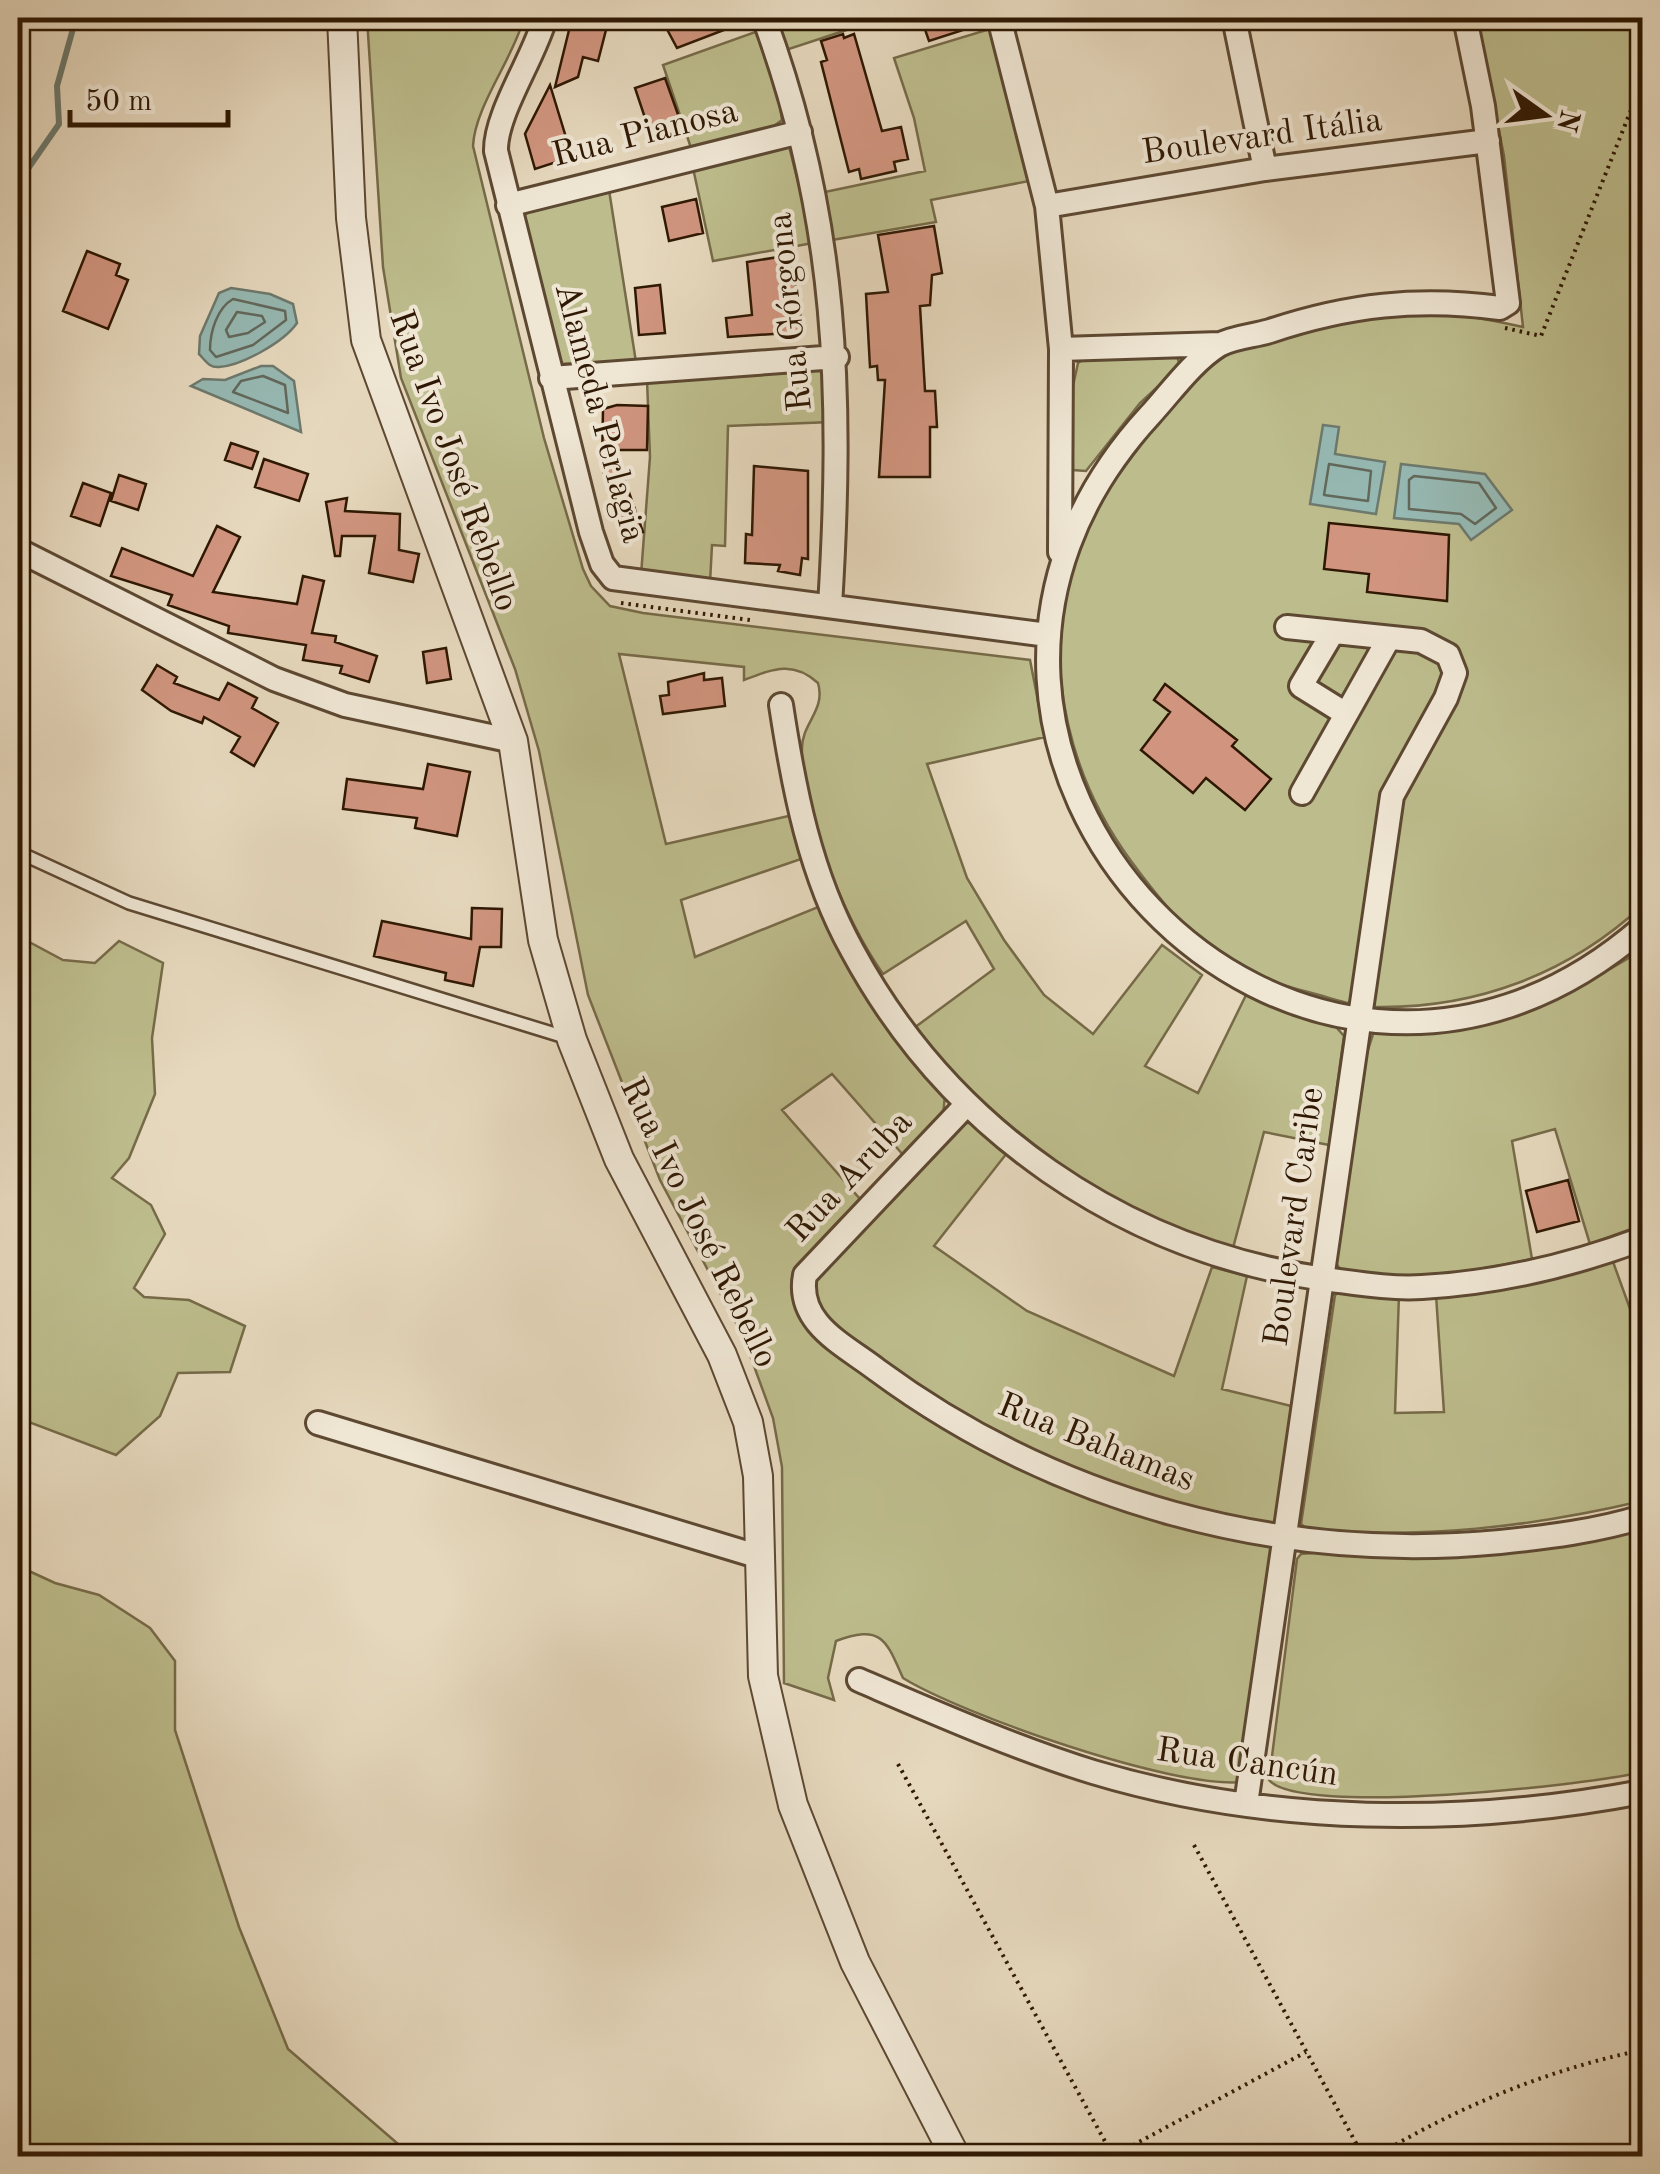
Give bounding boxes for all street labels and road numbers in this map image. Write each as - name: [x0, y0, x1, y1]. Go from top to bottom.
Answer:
- street label: Rua Pianosa: [549, 94, 741, 174]
- street label: Boulevard Itália: [1140, 103, 1384, 171]
- street label: Rua Górgona: [763, 211, 819, 413]
- street label: Alameda Perlagia: [547, 279, 651, 547]
- street label: Rua Ivo José Rebello: [382, 306, 524, 616]
- street label: Rua Ivo José Rebello: [613, 1073, 783, 1373]
- street label: Boulevard Caribe: [1259, 1085, 1331, 1349]
- street label: Rua Aruba: [781, 1104, 919, 1250]
- street label: Rua Bahamas: [993, 1388, 1199, 1498]
- street label: Rua Cancún: [1154, 1733, 1340, 1793]

